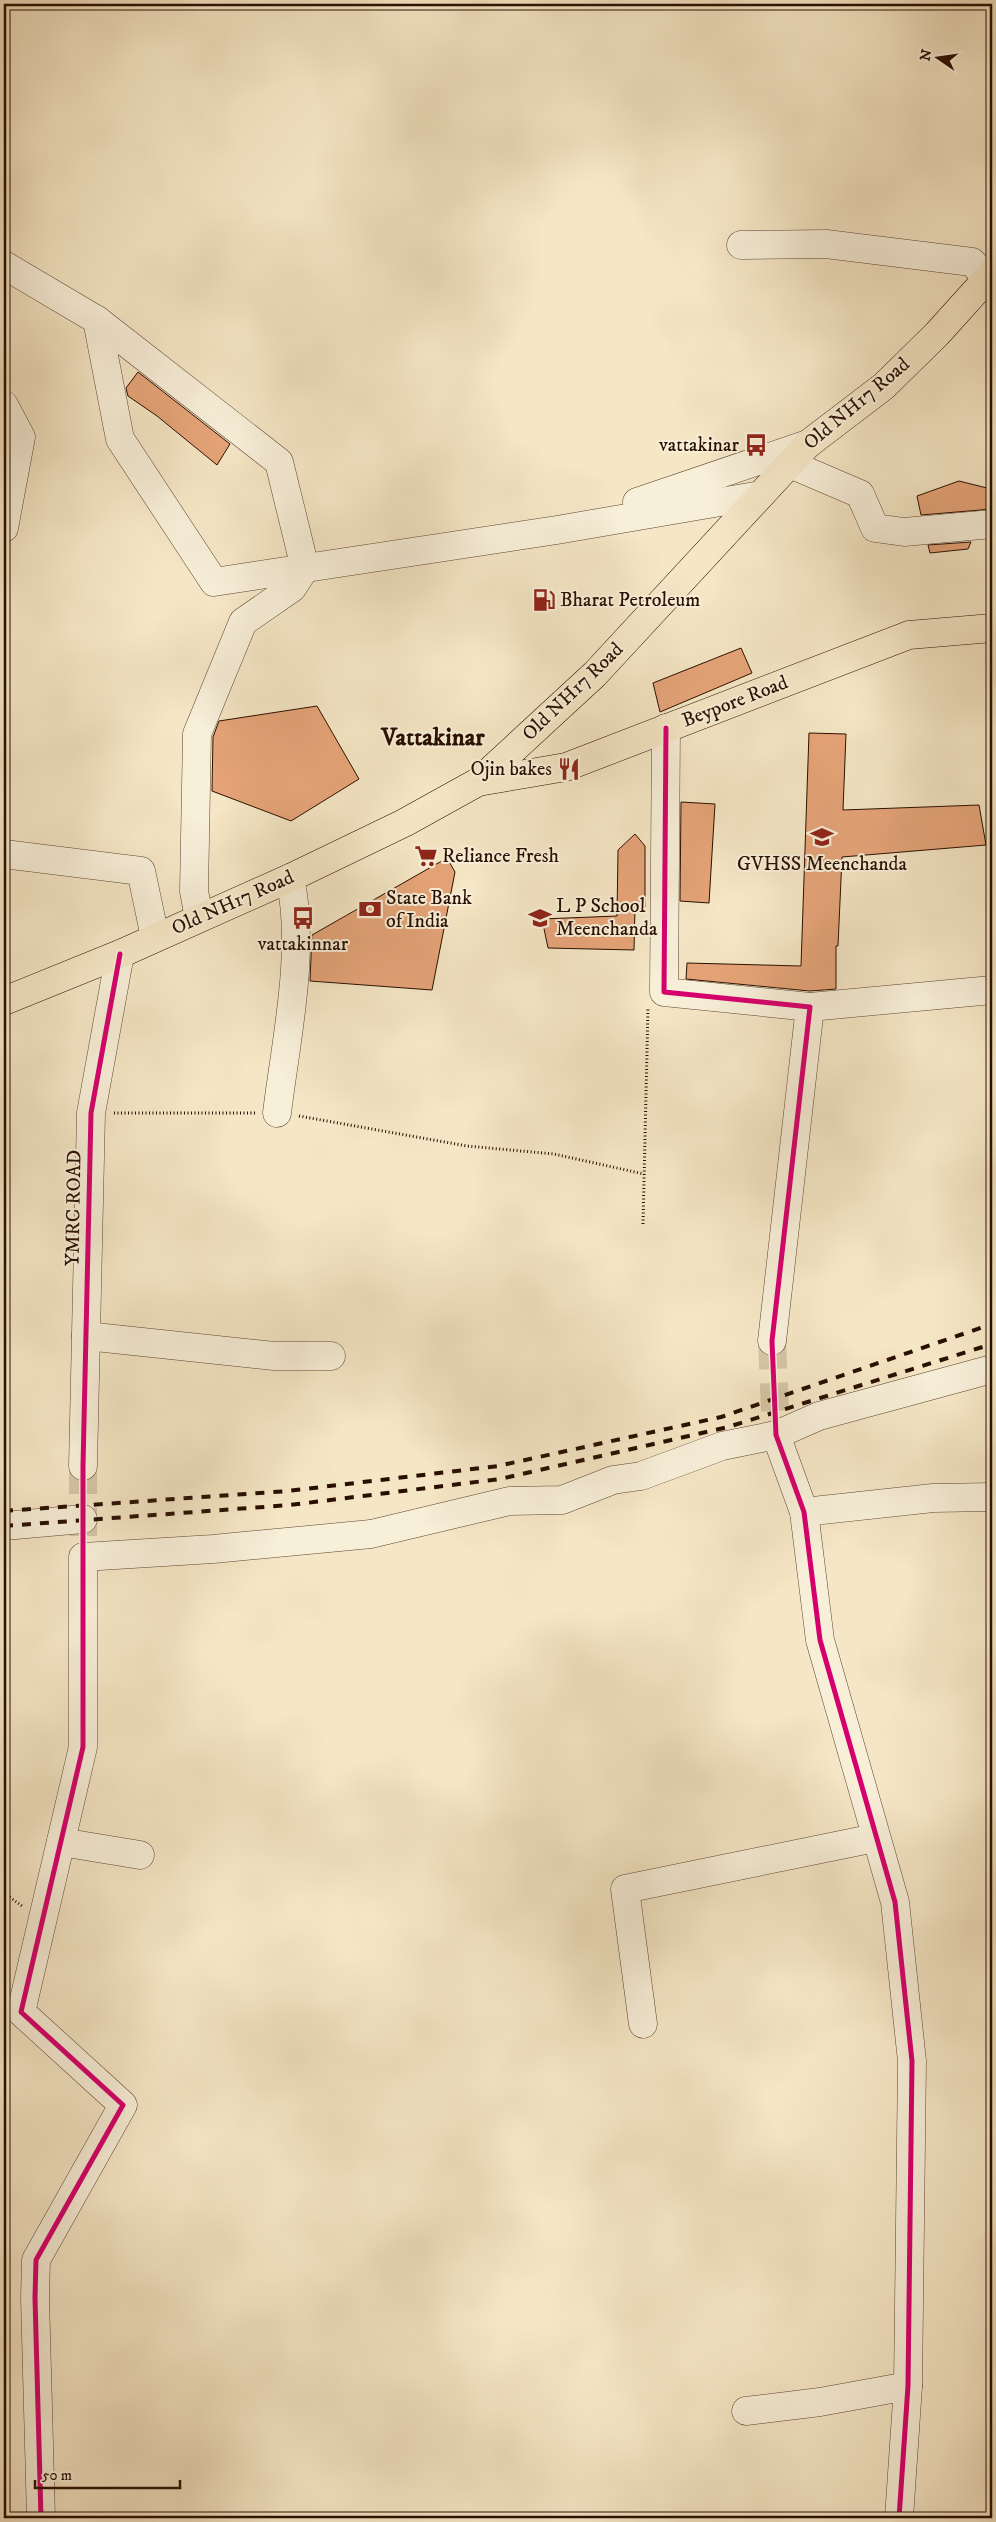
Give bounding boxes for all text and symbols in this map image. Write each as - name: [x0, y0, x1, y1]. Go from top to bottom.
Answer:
- north arrow: [914, 32, 964, 82]
- text: N: [916, 47, 936, 63]
- street label: Old NH17 Road: [799, 352, 915, 456]
- bus stop icon: vattakinar: [743, 432, 769, 458]
- place label: vattakinar: [658, 433, 740, 458]
- fuel station icon: Bharat Petroleum: [531, 587, 557, 613]
- place label: Bharat Petroleum: [560, 588, 700, 613]
- street label: Old NH17 Road: [517, 637, 629, 747]
- street label: Beypore Road: [678, 670, 792, 734]
- district label: Vattakinar: [380, 722, 485, 753]
- restaurant icon: Ojin bakes: [556, 756, 582, 782]
- place label: Ojin bakes: [471, 757, 552, 782]
- school or university icon: GVHSS Meenchanda: [809, 824, 835, 850]
- supermarket icon: Reliance Fresh: [413, 843, 439, 869]
- place label: Reliance Fresh: [442, 844, 559, 869]
- place label: GVHSS Meenchanda: [737, 852, 908, 877]
- street label: Old NH17 Road: [168, 865, 298, 941]
- place label: State Bank of India: [386, 886, 472, 934]
- place label: L P School Meenchanda: [556, 894, 658, 942]
- bank icon: State Bank of India: [357, 896, 383, 922]
- bus stop icon: vattakinnar: [290, 905, 316, 931]
- school or university icon: L P School Meenchanda: [527, 905, 553, 931]
- place label: vattakinnar: [257, 932, 349, 957]
- street label: YMRC ROAD: [60, 1149, 88, 1266]
- scale bar: [35, 2457, 180, 2489]
- text: 50 m: [42, 2466, 72, 2485]

